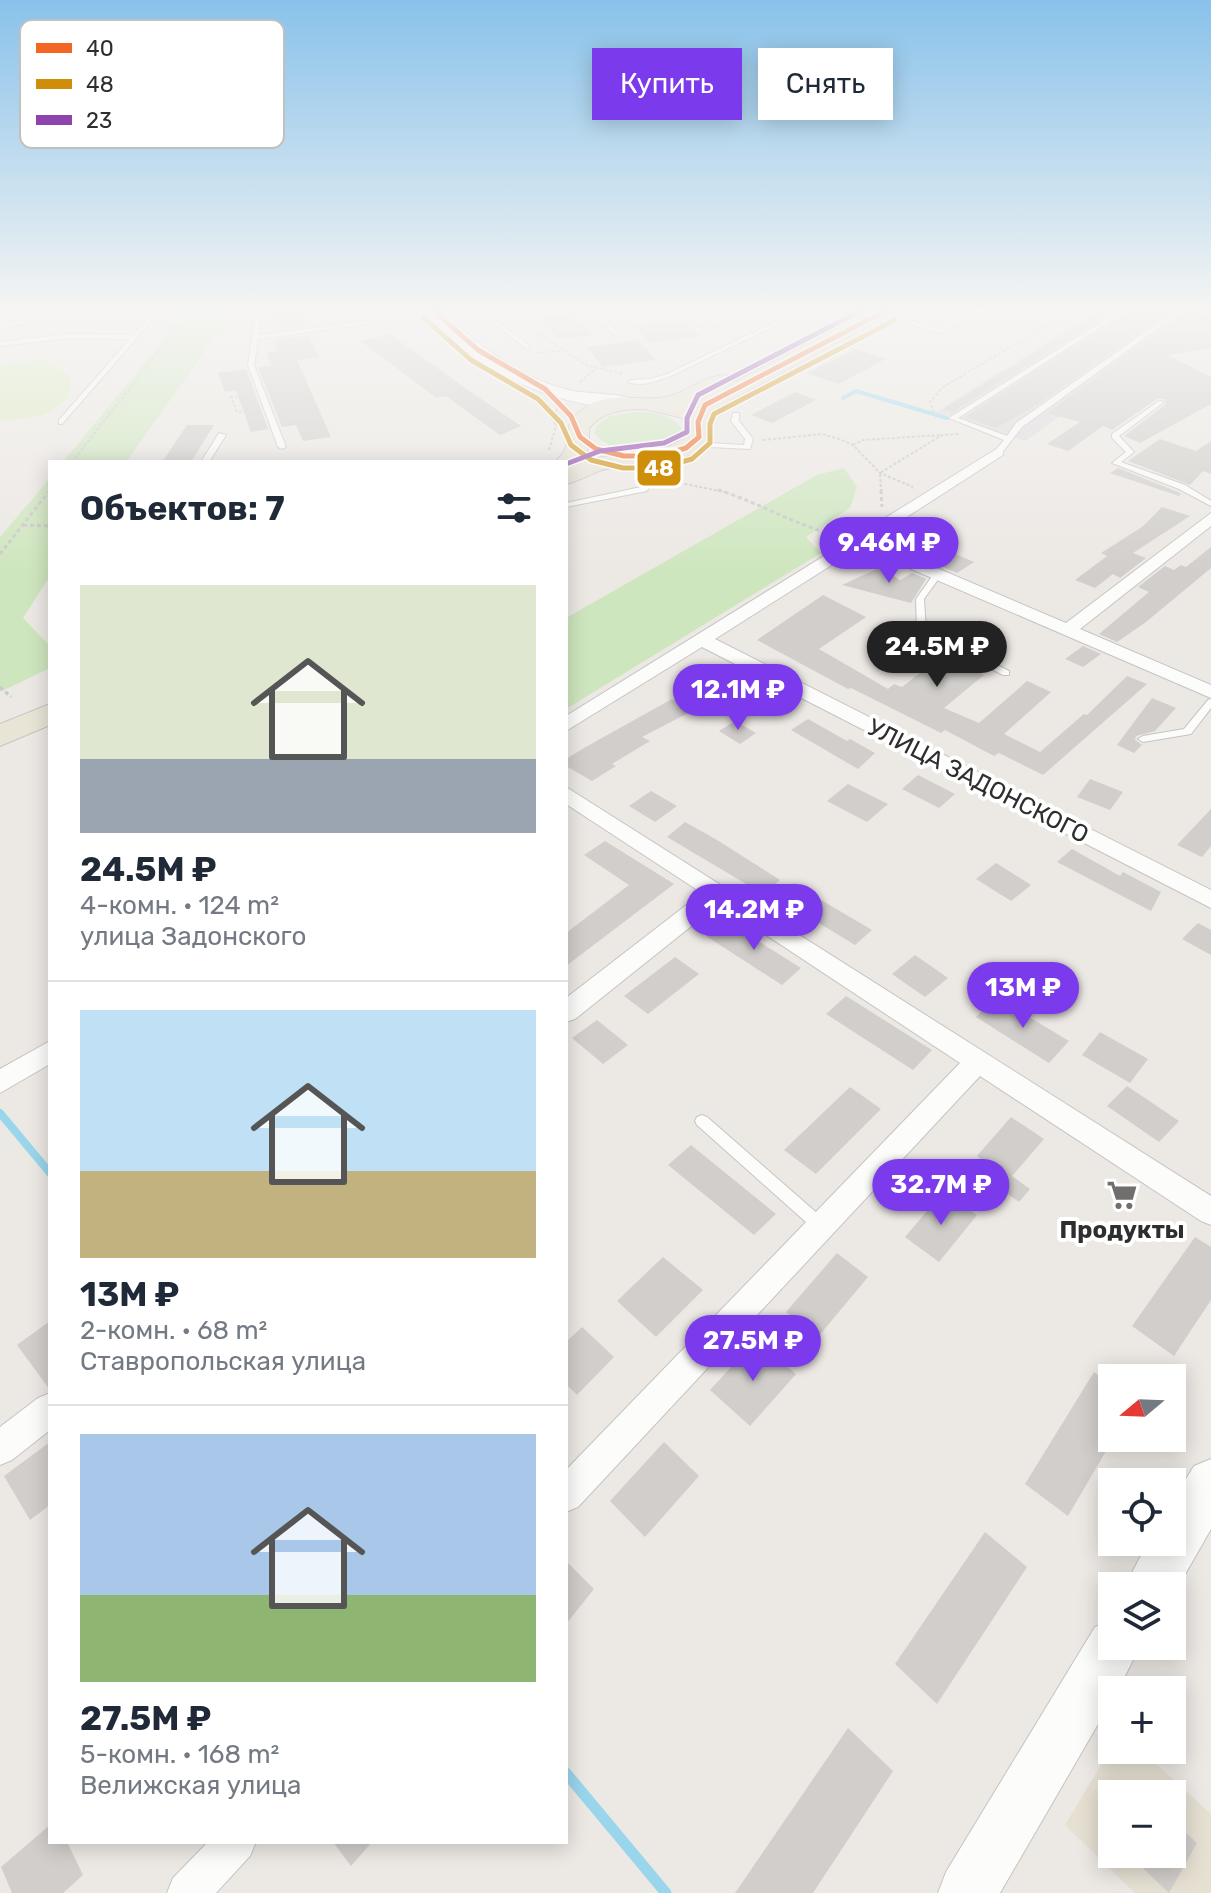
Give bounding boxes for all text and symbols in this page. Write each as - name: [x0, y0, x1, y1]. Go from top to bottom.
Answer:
- legend: [20, 20, 284, 148]
- text: 40: [86, 35, 114, 62]
- chip: Купить: [592, 48, 742, 120]
- chip: Снять: [758, 48, 893, 120]
- text: 48: [86, 71, 114, 98]
- text: 23: [86, 107, 112, 134]
- line badge: 48: [636, 449, 682, 487]
- text: 48: [644, 455, 674, 482]
- icon: filters: [492, 486, 536, 530]
- text: Объектов: 7: [80, 488, 285, 529]
- pin: 9.46M ₽: [815, 517, 963, 585]
- text: 9.46M ₽: [837, 527, 941, 558]
- pin: 24.5M ₽: [863, 621, 1011, 689]
- text: 24.5M ₽: [885, 631, 989, 662]
- icon: home: [236, 637, 380, 781]
- pin: 12.1M ₽: [664, 664, 812, 732]
- text: 12.1M ₽: [691, 674, 785, 705]
- street label: УЛИЦА ЗАДОНСКОГО: [863, 713, 1093, 849]
- text: 24.5M ₽: [80, 849, 216, 890]
- pin: 14.2M ₽: [680, 884, 828, 952]
- text: 4-комн. · 124 m²: [80, 890, 279, 921]
- text: 14.2M ₽: [704, 894, 804, 925]
- text: улица Задонского: [80, 921, 306, 952]
- pin: 13M ₽: [967, 962, 1079, 1030]
- text: 13M ₽: [985, 972, 1061, 1003]
- icon: home: [236, 1062, 380, 1206]
- pin: 32.7M ₽: [867, 1159, 1015, 1227]
- text: 32.7M ₽: [890, 1169, 992, 1200]
- supermarket icon: Продукты: [1105, 1178, 1139, 1212]
- place label: Продукты: [1059, 1216, 1185, 1244]
- text: 13M ₽: [80, 1274, 179, 1315]
- text: 2-комн. · 68 m²: [80, 1315, 267, 1346]
- pin: 27.5M ₽: [679, 1315, 827, 1383]
- text: 27.5M ₽: [703, 1325, 803, 1356]
- text: Ставропольская улица: [80, 1346, 366, 1377]
- north arrow: [1098, 1364, 1186, 1452]
- map controls: [1098, 1364, 1186, 1868]
- button: locate: [1098, 1468, 1186, 1556]
- icon: home: [236, 1486, 380, 1630]
- button: layers: [1098, 1572, 1186, 1660]
- button: +: [1098, 1676, 1186, 1764]
- text: 27.5M ₽: [80, 1698, 211, 1739]
- text: 5-комн. · 168 m²: [80, 1739, 279, 1770]
- text: Велижская улица: [80, 1770, 301, 1801]
- button: −: [1098, 1780, 1186, 1868]

